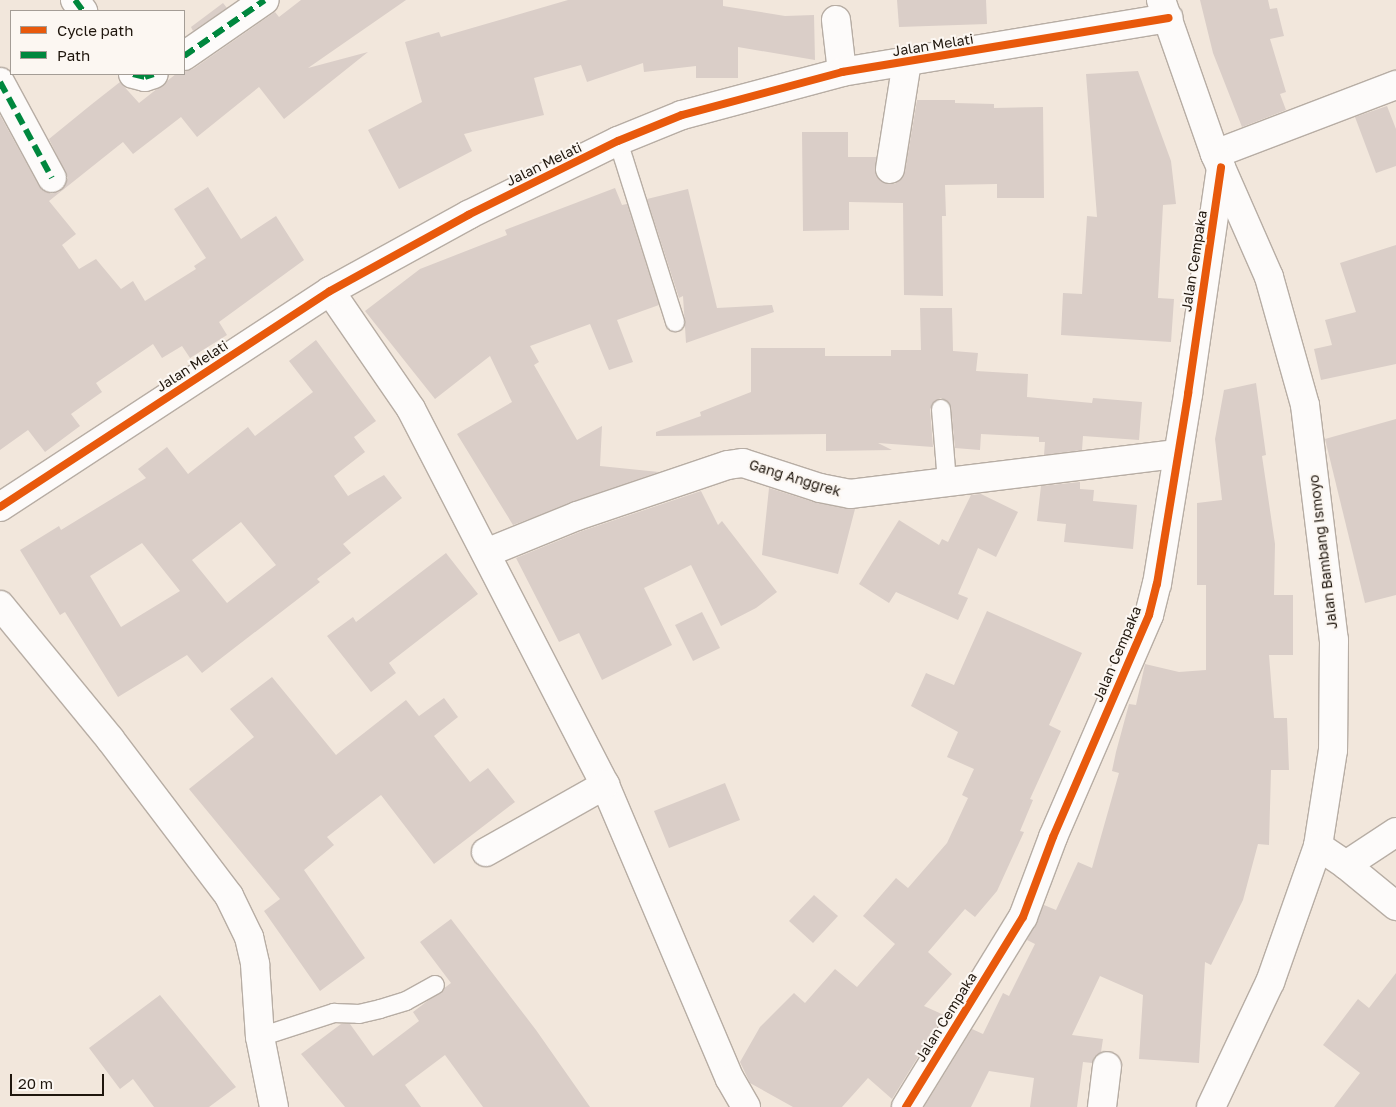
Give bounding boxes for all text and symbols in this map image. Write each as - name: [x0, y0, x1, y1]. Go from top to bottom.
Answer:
- legend: [10, 10, 185, 75]
- text: Cycle path: [57, 21, 133, 39]
- street label: Jalan Melati: [891, 30, 975, 60]
- text: Path: [57, 46, 90, 64]
- street label: Jalan Melati: [503, 138, 585, 190]
- street label: Jalan Cempaka: [1178, 209, 1210, 313]
- street label: Jalan Melati: [153, 337, 231, 395]
- street label: Gang Anggrek: [747, 456, 843, 500]
- street label: Jalan Bambang Ismoyo: [1305, 474, 1341, 630]
- street label: Jalan Cempaka: [1089, 604, 1145, 704]
- street label: Jalan Cempaka: [912, 969, 980, 1065]
- scale bar: [12, 1064, 106, 1096]
- text: 20 m: [18, 1074, 53, 1092]

